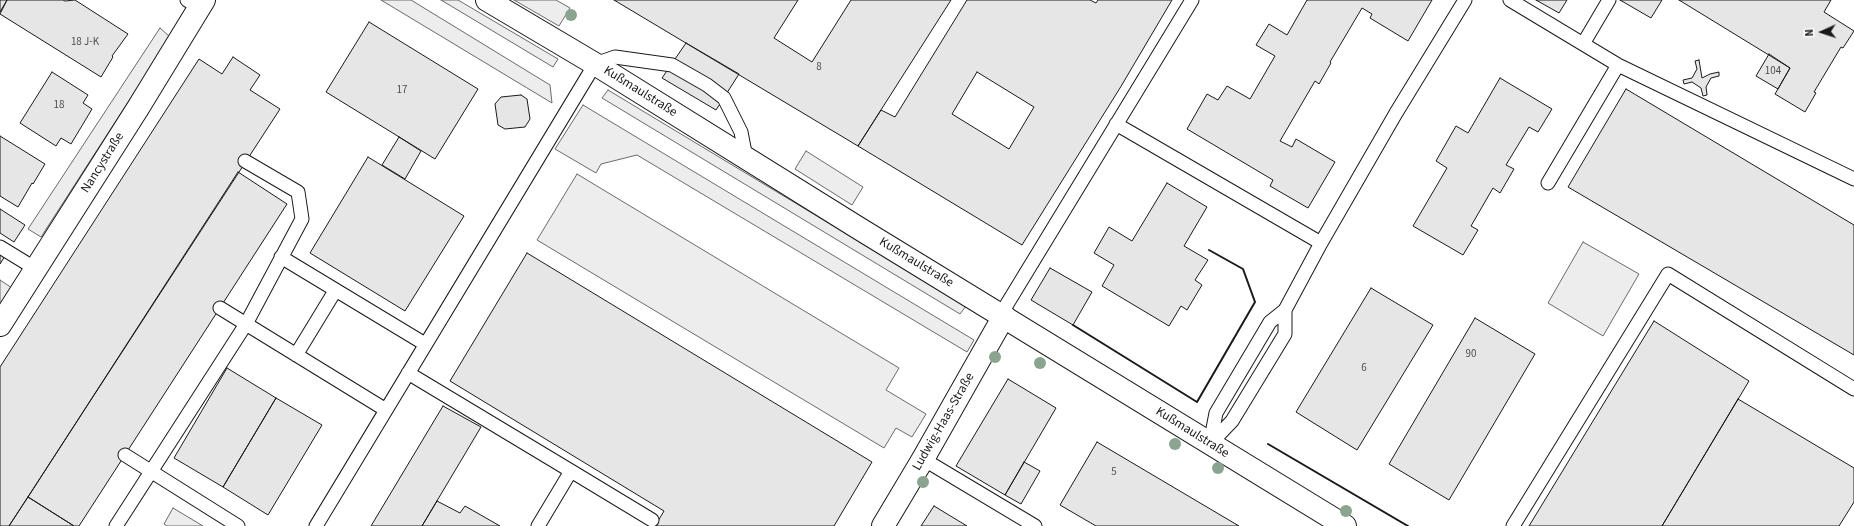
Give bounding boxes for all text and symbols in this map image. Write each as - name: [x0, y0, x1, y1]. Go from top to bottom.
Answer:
- north arrow: [1802, 12, 1842, 52]
- text: N: [1802, 29, 1817, 37]
- house number: 18 J-K: [71, 36, 99, 50]
- house number: 8: [816, 61, 822, 75]
- street label: Kußmaulstraße: [600, 63, 680, 121]
- house number: 104: [1765, 65, 1781, 79]
- house number: 17: [397, 84, 407, 98]
- house number: 18: [54, 99, 64, 113]
- street label: Nancystraße: [78, 130, 128, 196]
- street label: Kußmaulstraße: [876, 235, 956, 291]
- house number: 90: [1466, 348, 1476, 362]
- house number: 6: [1361, 362, 1367, 376]
- street label: Ludwig-Haas-Straße: [910, 370, 978, 474]
- street label: Kußmaulstraße: [1152, 404, 1232, 462]
- house number: 5: [1111, 466, 1117, 480]

